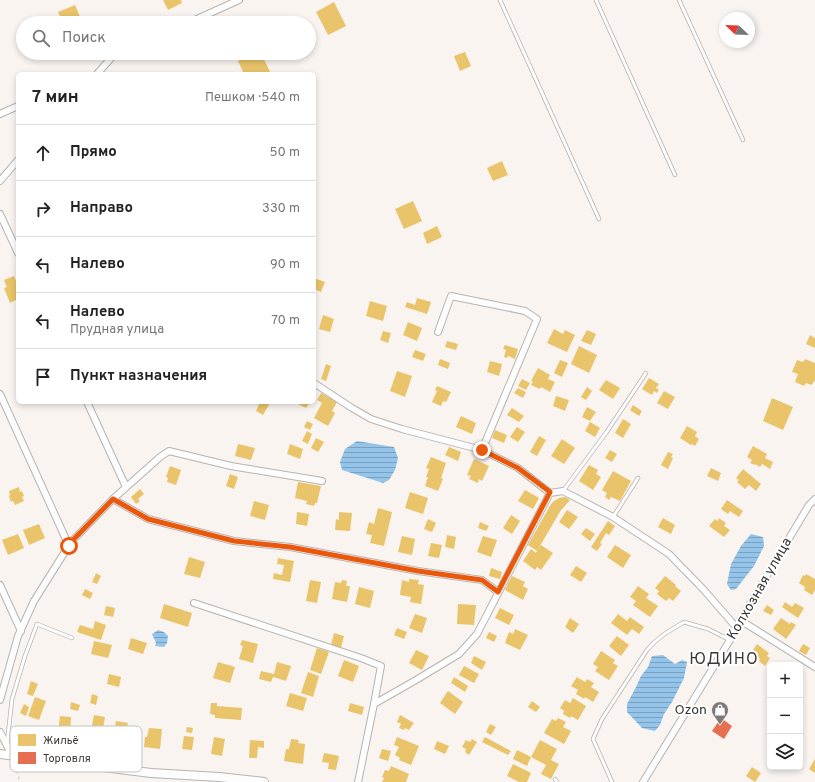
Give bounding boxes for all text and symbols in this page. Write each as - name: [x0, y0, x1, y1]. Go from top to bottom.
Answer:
- north arrow: [719, 12, 755, 48]
- search box: [16, 16, 316, 60]
- icon: search: [30, 27, 52, 49]
- text: Поиск: [62, 29, 106, 48]
- text: 7 мин: [32, 87, 79, 109]
- text: Пешком · 540 m: [205, 90, 300, 106]
- icon: ahead: [32, 142, 54, 164]
- text: Прямо: [70, 143, 117, 162]
- text: 50 m: [270, 145, 300, 161]
- icon: right: [32, 198, 54, 220]
- text: Направо: [70, 199, 133, 218]
- text: 330 m: [262, 201, 300, 217]
- icon: left: [32, 254, 54, 276]
- text: Налево: [70, 255, 125, 274]
- text: 90 m: [270, 257, 300, 273]
- text: Налево: [70, 303, 125, 322]
- icon: left: [32, 310, 54, 332]
- text: 70 m: [271, 313, 300, 329]
- text: Прудная улица: [70, 322, 164, 338]
- icon: arrive: [32, 366, 54, 388]
- text: Пункт назначения: [70, 367, 207, 386]
- route end: [473, 441, 491, 459]
- street label: Колхозная улица: [724, 535, 796, 643]
- route start: [60, 537, 78, 555]
- district label: ЮДИНО: [689, 650, 759, 670]
- map controls: [767, 662, 803, 770]
- button: +: [767, 662, 803, 698]
- button: −: [767, 698, 803, 734]
- shop icon: Ozon: [710, 700, 730, 725]
- place label: Ozon: [674, 702, 707, 719]
- legend: [10, 726, 142, 772]
- text: Жильё: [43, 734, 79, 748]
- button: layers: [767, 734, 803, 770]
- text: Торговля: [43, 752, 91, 766]

